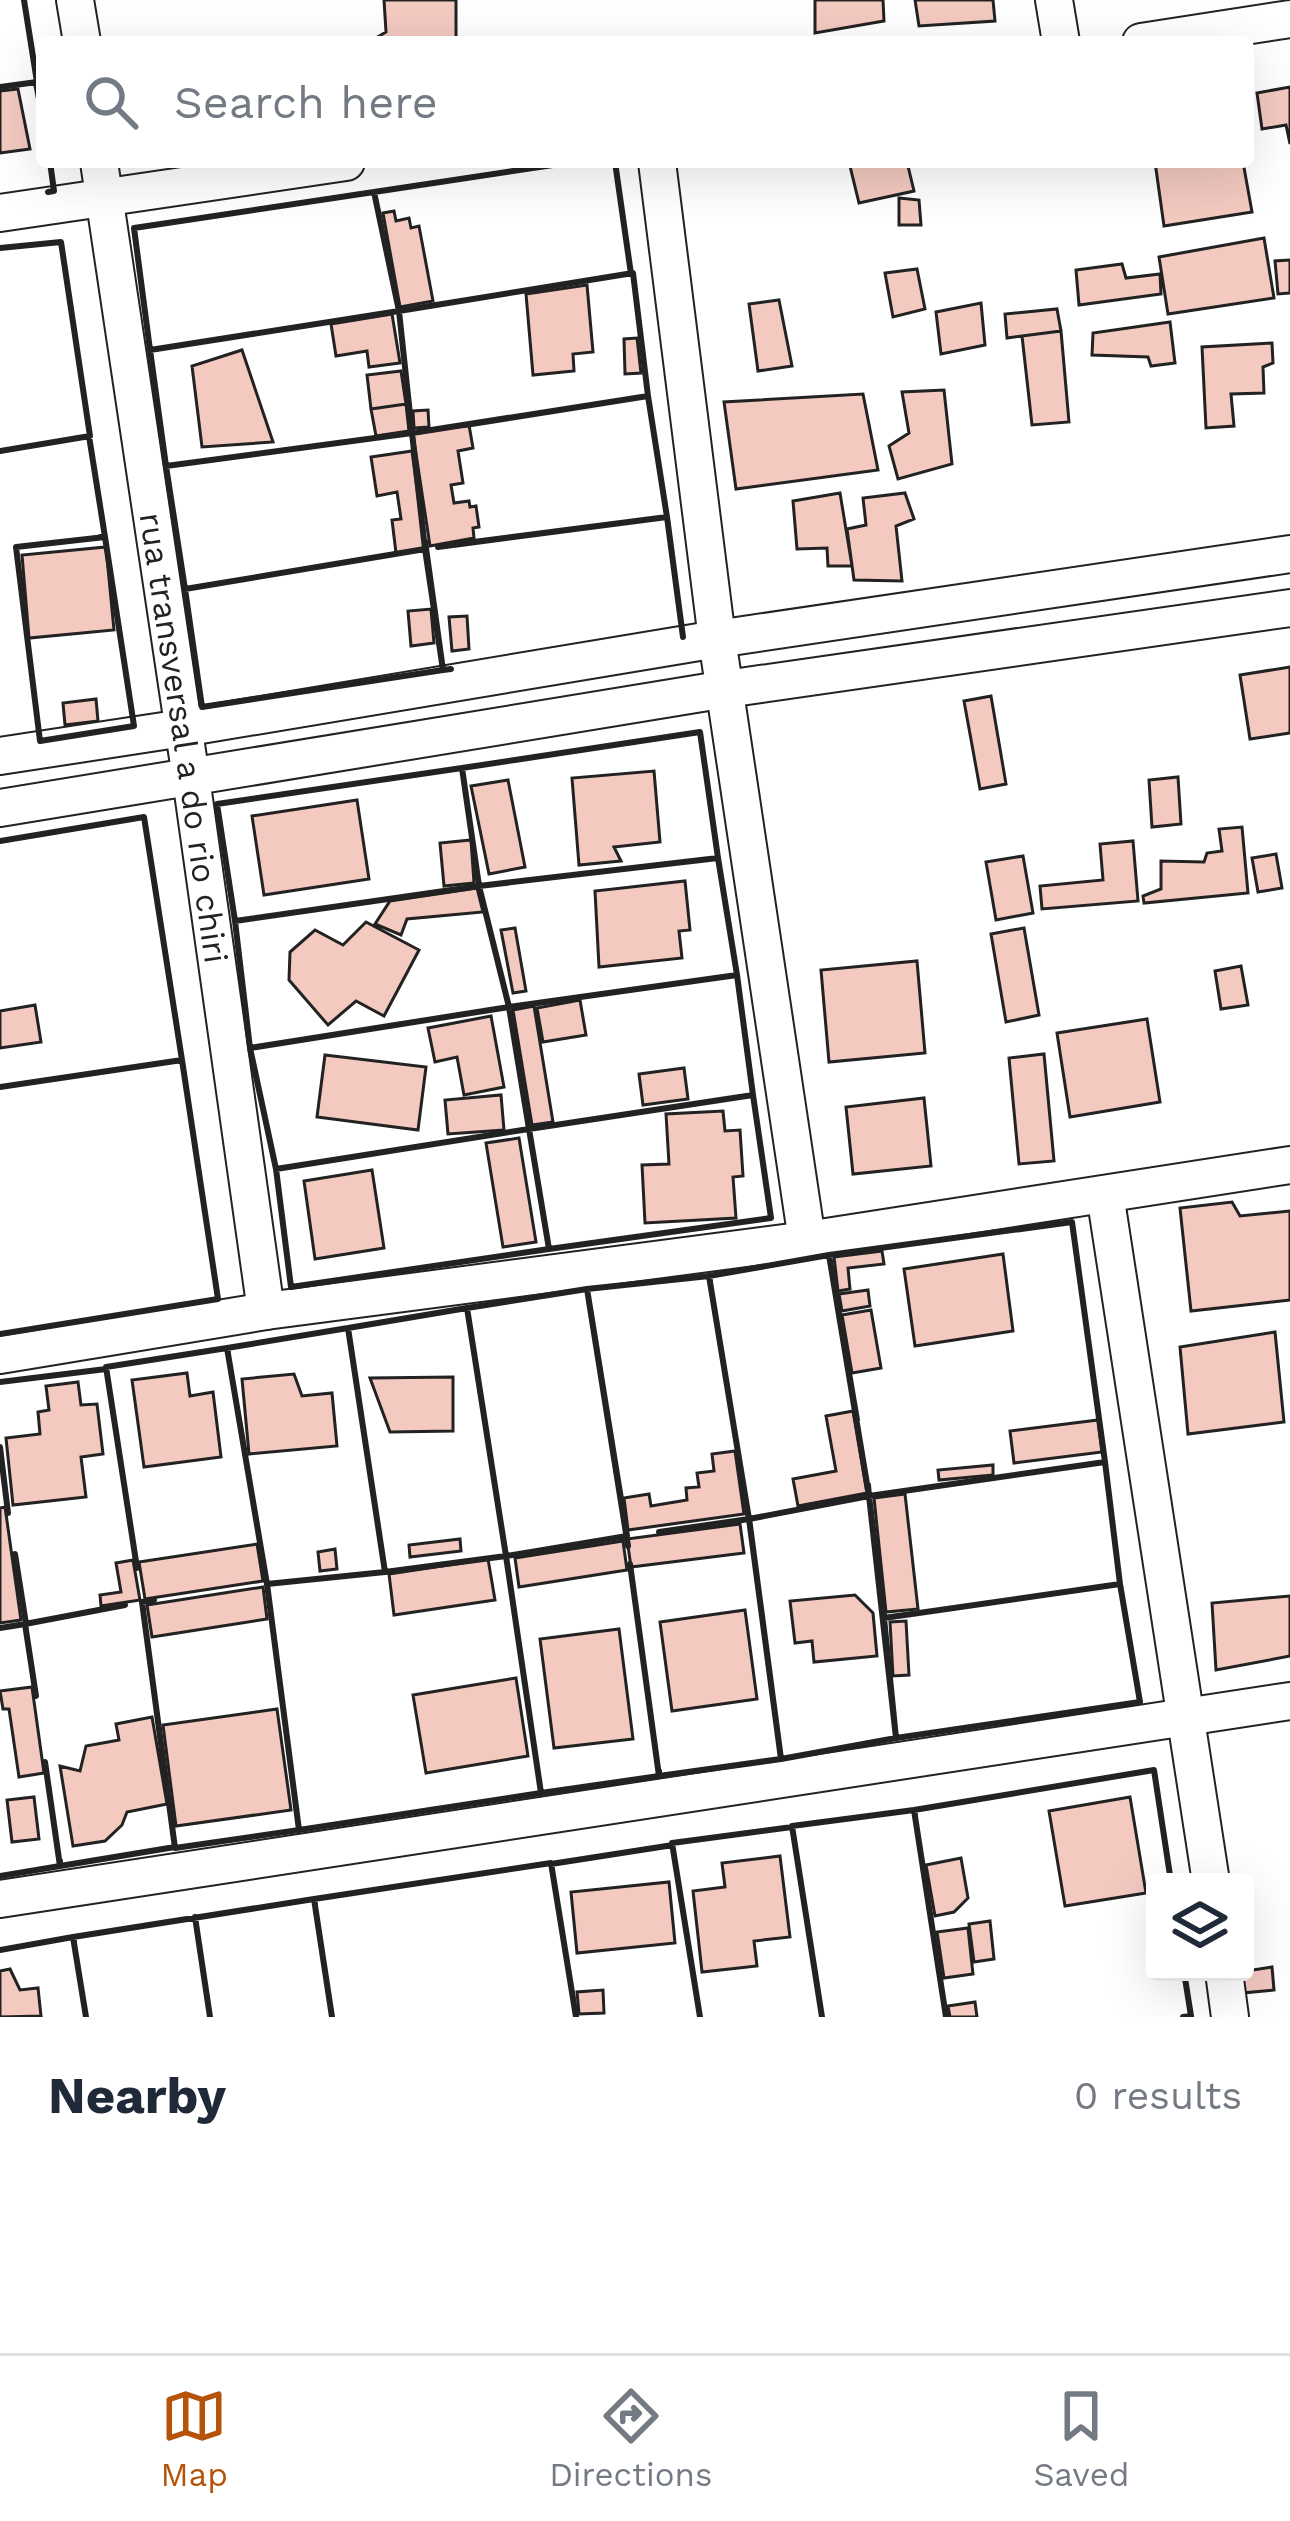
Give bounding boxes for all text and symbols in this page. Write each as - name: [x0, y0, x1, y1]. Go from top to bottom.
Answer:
- search box: [36, 36, 1254, 168]
- icon: search: [78, 69, 144, 135]
- text: Search here: [174, 76, 438, 129]
- street label: rua transversal a do rio chiri: [132, 510, 236, 965]
- map controls: [1146, 1873, 1254, 1981]
- button: layers: [1146, 1873, 1254, 1981]
- text: Nearby: [48, 2066, 226, 2125]
- text: 0 results: [1074, 2073, 1242, 2118]
- tab: Map: [161, 2383, 228, 2494]
- tab: Directions: [549, 2383, 712, 2494]
- tab: Saved: [1034, 2383, 1129, 2494]

